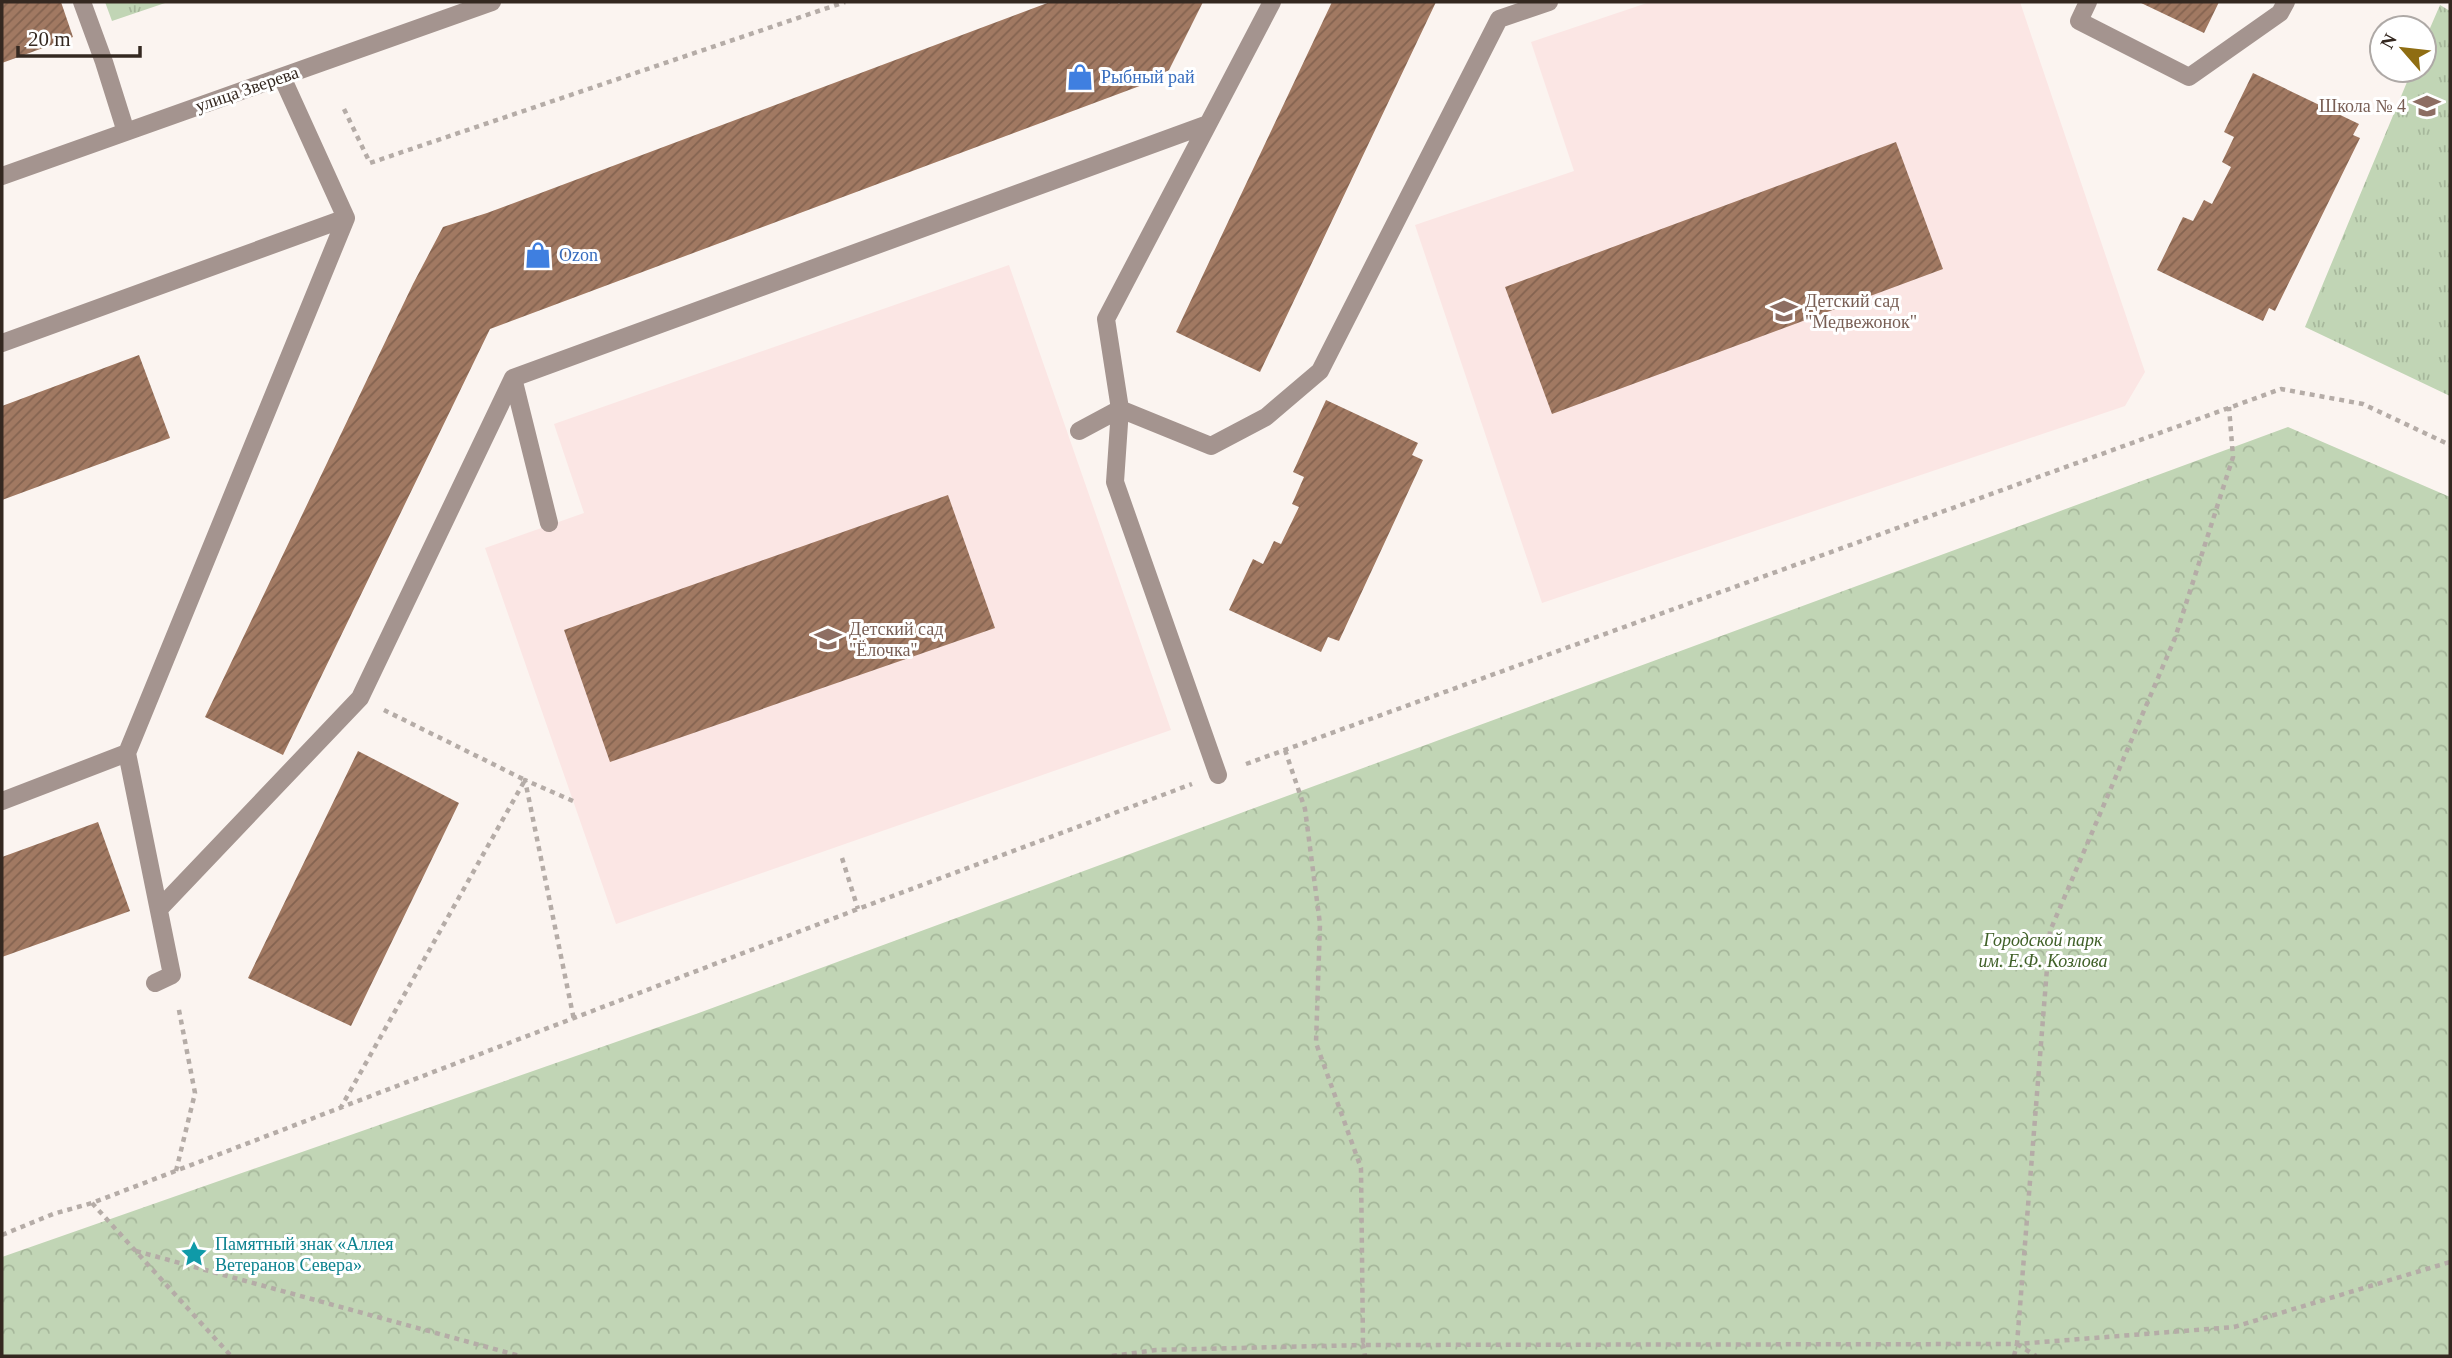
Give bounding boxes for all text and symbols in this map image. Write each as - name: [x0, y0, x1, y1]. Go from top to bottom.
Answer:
- scale bar: [18, 14, 140, 58]
- north arrow: [2368, 14, 2438, 84]
- text: 20 m: [28, 27, 71, 51]
- text: N: [2376, 30, 2401, 52]
- street label: улица Зверева: [193, 62, 301, 116]
- shop icon: Рыбный рай: [1065, 62, 1095, 92]
- place label: Рыбный рай: [1101, 67, 1195, 87]
- school or university icon: Школа № 4: [2412, 91, 2442, 121]
- place label: Школа № 4: [2319, 96, 2406, 116]
- shop icon: Ozon: [523, 240, 553, 270]
- place label: Ozon: [559, 245, 598, 265]
- place label: Детский сад "Медвежонок": [1805, 291, 1917, 332]
- school or university icon: Детский сад "Медвежонок": [1769, 296, 1799, 326]
- place label: Детский сад "Ёлочка": [849, 619, 943, 660]
- school or university icon: Детский сад "Ёлочка": [813, 624, 843, 654]
- park label: Городской парк им. Е.Ф. Козлова: [1979, 930, 2107, 971]
- place label: Памятный знак «Аллея Ветеранов Севера»: [215, 1234, 394, 1275]
- place icon: Памятный знак «Аллея Ветеранов Севера»: [179, 1239, 209, 1269]

